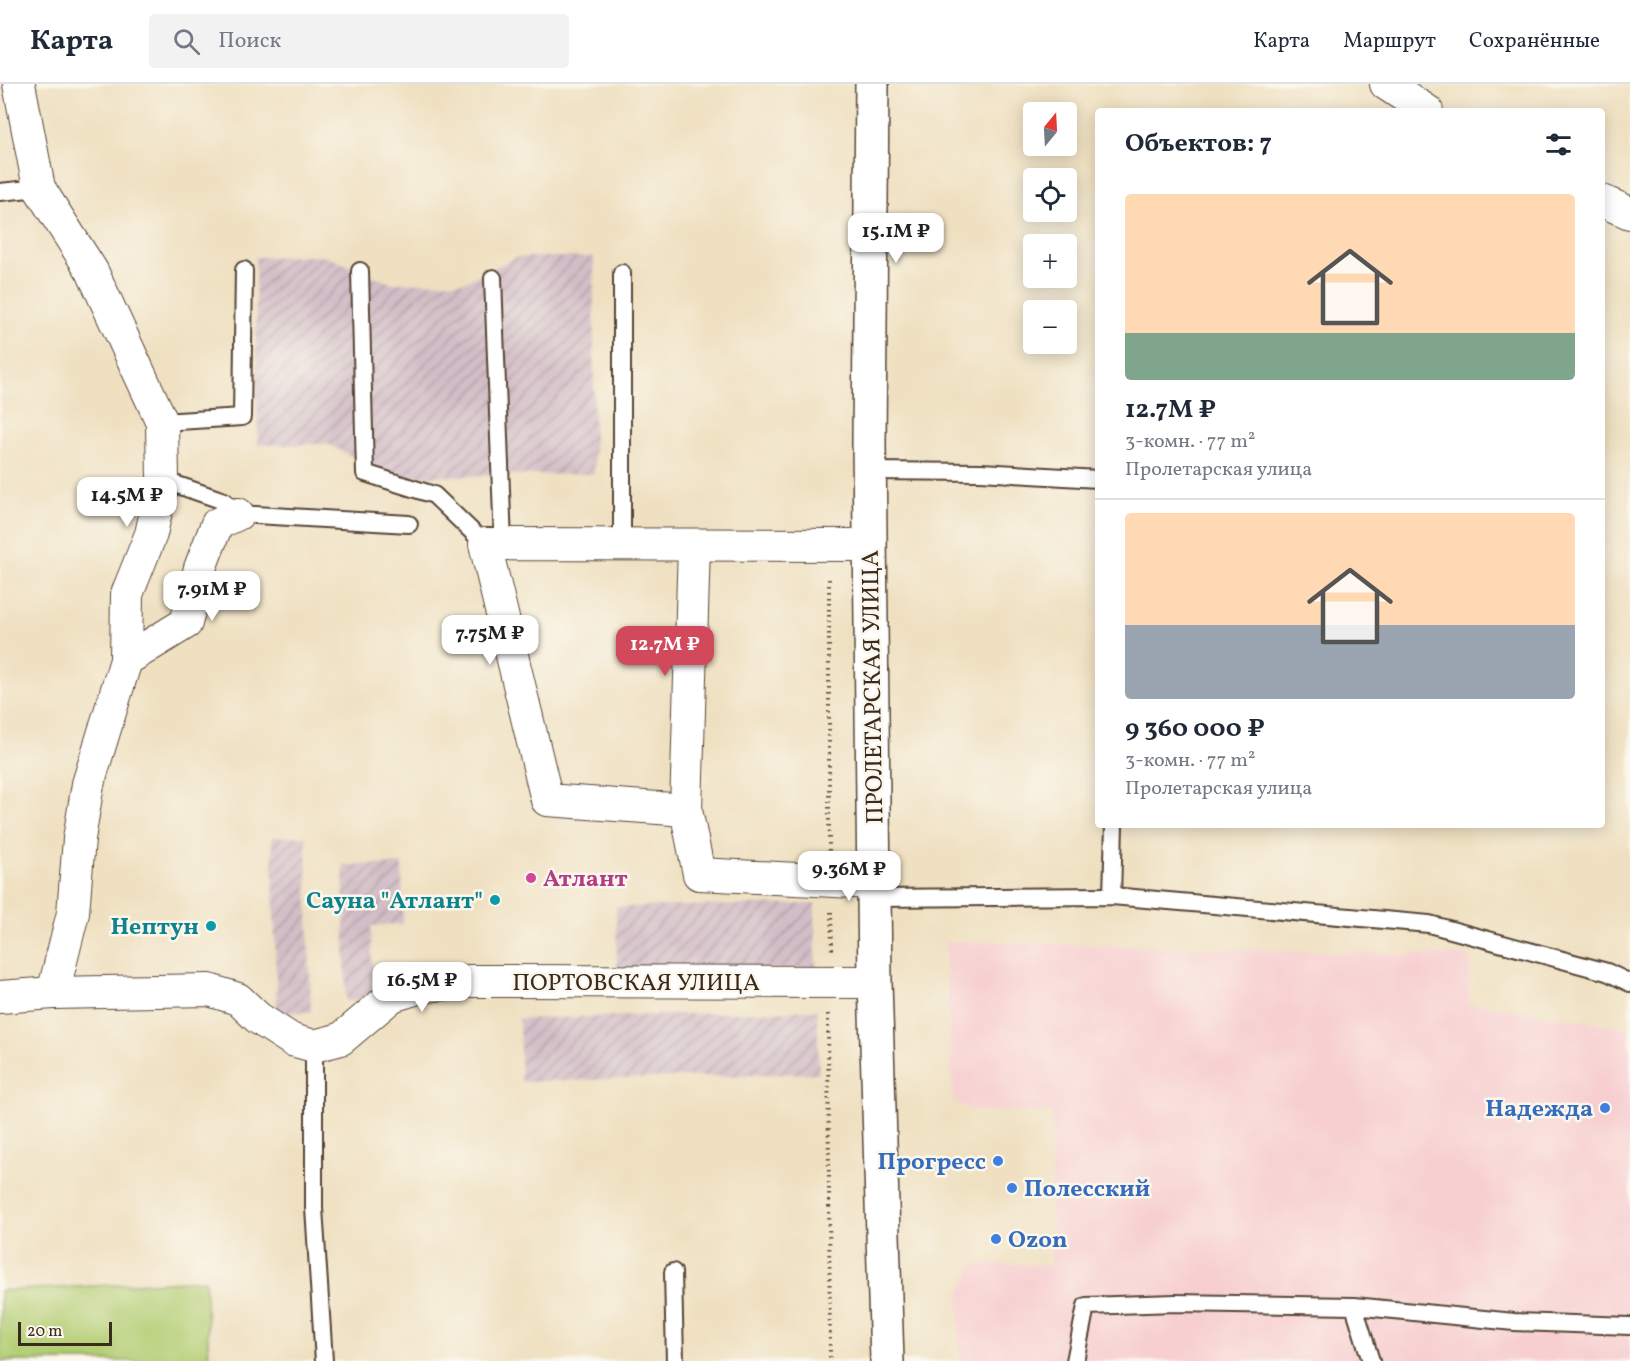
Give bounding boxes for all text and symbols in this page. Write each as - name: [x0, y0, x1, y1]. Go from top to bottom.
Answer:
- search box: [149, 14, 569, 68]
- text: Карта: [30, 22, 113, 61]
- icon: search: [170, 25, 203, 58]
- text: Поиск: [218, 26, 281, 57]
- text: Карта: [1253, 27, 1310, 56]
- text: Маршрут: [1343, 27, 1436, 56]
- text: Сохранённые: [1469, 27, 1600, 56]
- north arrow: [1023, 102, 1077, 156]
- map controls: [1023, 102, 1077, 354]
- text: Объектов: 7: [1125, 126, 1272, 162]
- icon: filters: [1542, 128, 1575, 161]
- button: locate: [1023, 168, 1077, 222]
- pin: 15.1M ₽: [841, 213, 951, 264]
- text: 15.1M ₽: [862, 218, 930, 246]
- icon: home: [1296, 233, 1404, 341]
- button: +: [1023, 234, 1077, 288]
- button: −: [1023, 300, 1077, 354]
- text: 12.7M ₽: [1125, 392, 1216, 428]
- text: 3-комн. · 77 m²: [1125, 428, 1255, 456]
- text: Пролетарская улица: [1125, 456, 1312, 484]
- pin: 14.5M ₽: [72, 477, 182, 528]
- text: 14.5M ₽: [91, 482, 163, 510]
- street label: ПРОЛЕТАРСКАЯ УЛИЦА: [855, 550, 893, 824]
- icon: home: [1296, 552, 1404, 660]
- pin: 7.91M ₽: [157, 571, 267, 622]
- text: 7.91M ₽: [177, 576, 247, 604]
- pin: 7.75M ₽: [435, 615, 545, 666]
- text: 7.75M ₽: [456, 620, 524, 648]
- pin: 12.7M ₽: [610, 626, 720, 677]
- text: 12.7M ₽: [630, 631, 700, 659]
- text: 9 360 000 ₽: [1125, 711, 1265, 747]
- text: 3-комн. · 77 m²: [1125, 747, 1255, 775]
- text: Пролетарская улица: [1125, 775, 1312, 803]
- pin: 9.36M ₽: [794, 851, 904, 902]
- text: 9.36M ₽: [812, 856, 886, 884]
- place label: Атлант: [543, 863, 628, 897]
- marker: Атлант: [524, 871, 538, 885]
- place label: Сауна "Атлант": [306, 885, 483, 919]
- marker: Сауна "Атлант": [488, 893, 502, 907]
- place label: Нептун: [110, 911, 199, 945]
- marker: Нептун: [204, 919, 218, 933]
- pin: 16.5M ₽: [367, 962, 477, 1013]
- text: 16.5M ₽: [386, 967, 458, 995]
- street label: ПОРТОВСКАЯ УЛИЦА: [512, 967, 760, 1001]
- place label: Надежда: [1485, 1093, 1593, 1127]
- marker: Надежда: [1598, 1101, 1612, 1115]
- place label: Прогресс: [877, 1146, 986, 1180]
- marker: Прогресс: [991, 1154, 1005, 1168]
- place label: Полесский: [1024, 1173, 1150, 1207]
- marker: Полесский: [1005, 1181, 1019, 1195]
- place label: Ozon: [1008, 1224, 1068, 1258]
- marker: Ozon: [989, 1232, 1003, 1246]
- scale bar: [18, 1319, 112, 1346]
- text: 20 m: [27, 1321, 62, 1343]

